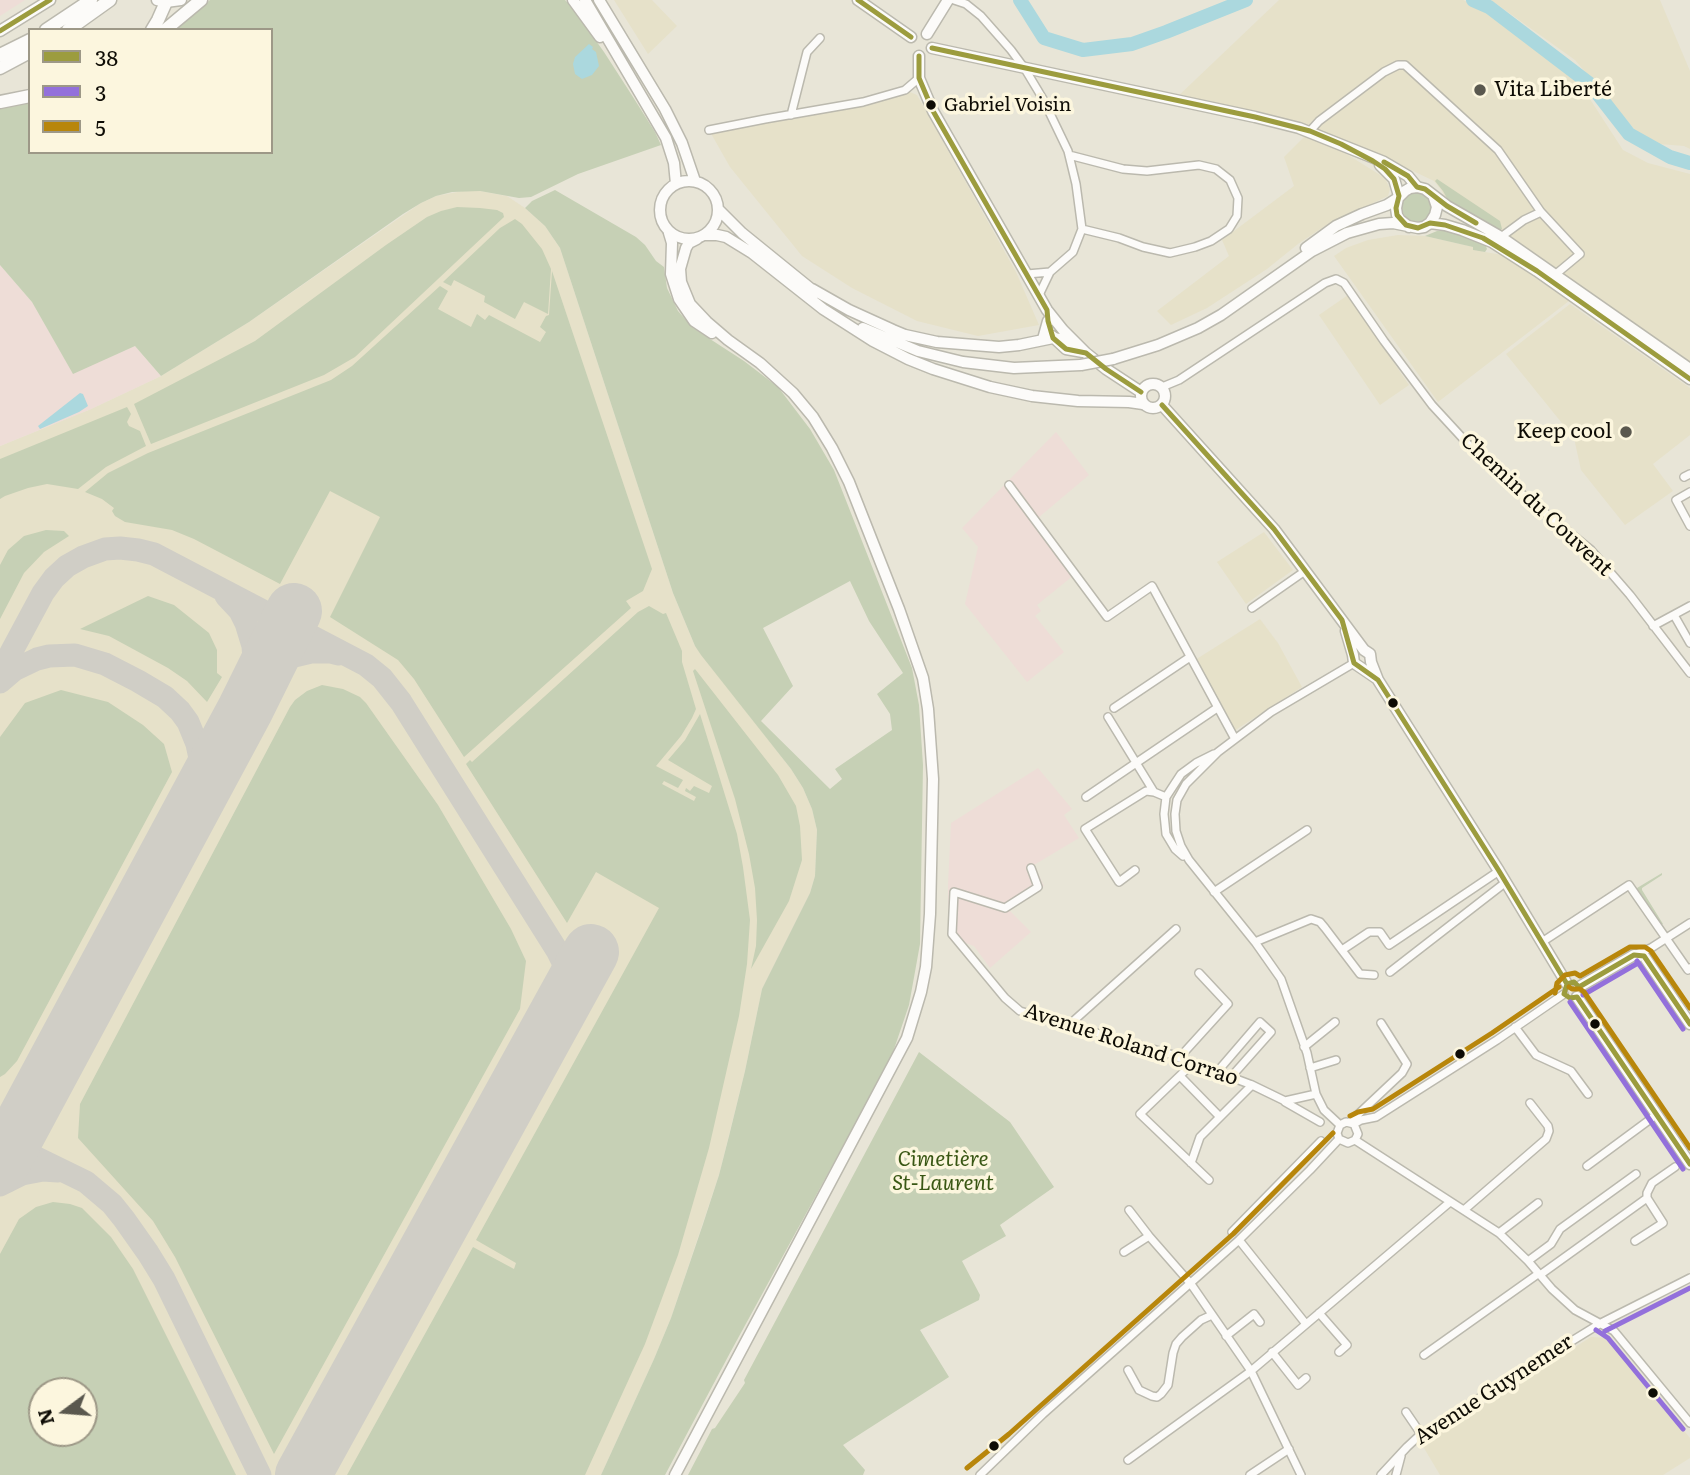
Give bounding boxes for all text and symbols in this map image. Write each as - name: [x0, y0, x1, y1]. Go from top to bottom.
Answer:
- legend: [28, 28, 273, 154]
- text: 38: [95, 41, 118, 72]
- text: 3: [95, 76, 106, 107]
- place label: Vita Liberté: [1494, 77, 1612, 103]
- marker: Vita Liberté: [1472, 82, 1488, 98]
- place label: Gabriel Voisin: [944, 94, 1071, 116]
- marker: Gabriel Voisin: [924, 98, 938, 112]
- text: 5: [95, 111, 106, 142]
- place label: Keep cool: [1516, 419, 1612, 445]
- marker: Keep cool: [1618, 424, 1634, 440]
- street label: Chemin du Couvent: [1455, 428, 1617, 582]
- unlabelled marker: [1386, 696, 1400, 710]
- street label: Avenue Roland Corrao: [1021, 998, 1241, 1092]
- unlabelled marker: [1588, 1017, 1602, 1031]
- unlabelled marker: [1453, 1047, 1467, 1061]
- park label: Cimetière St-Laurent: [892, 1147, 994, 1197]
- street label: Avenue Guynemer: [1410, 1329, 1578, 1451]
- north arrow: [28, 1377, 98, 1447]
- unlabelled marker: [1646, 1386, 1660, 1400]
- text: N: [29, 1406, 60, 1429]
- unlabelled marker: [987, 1439, 1001, 1453]

